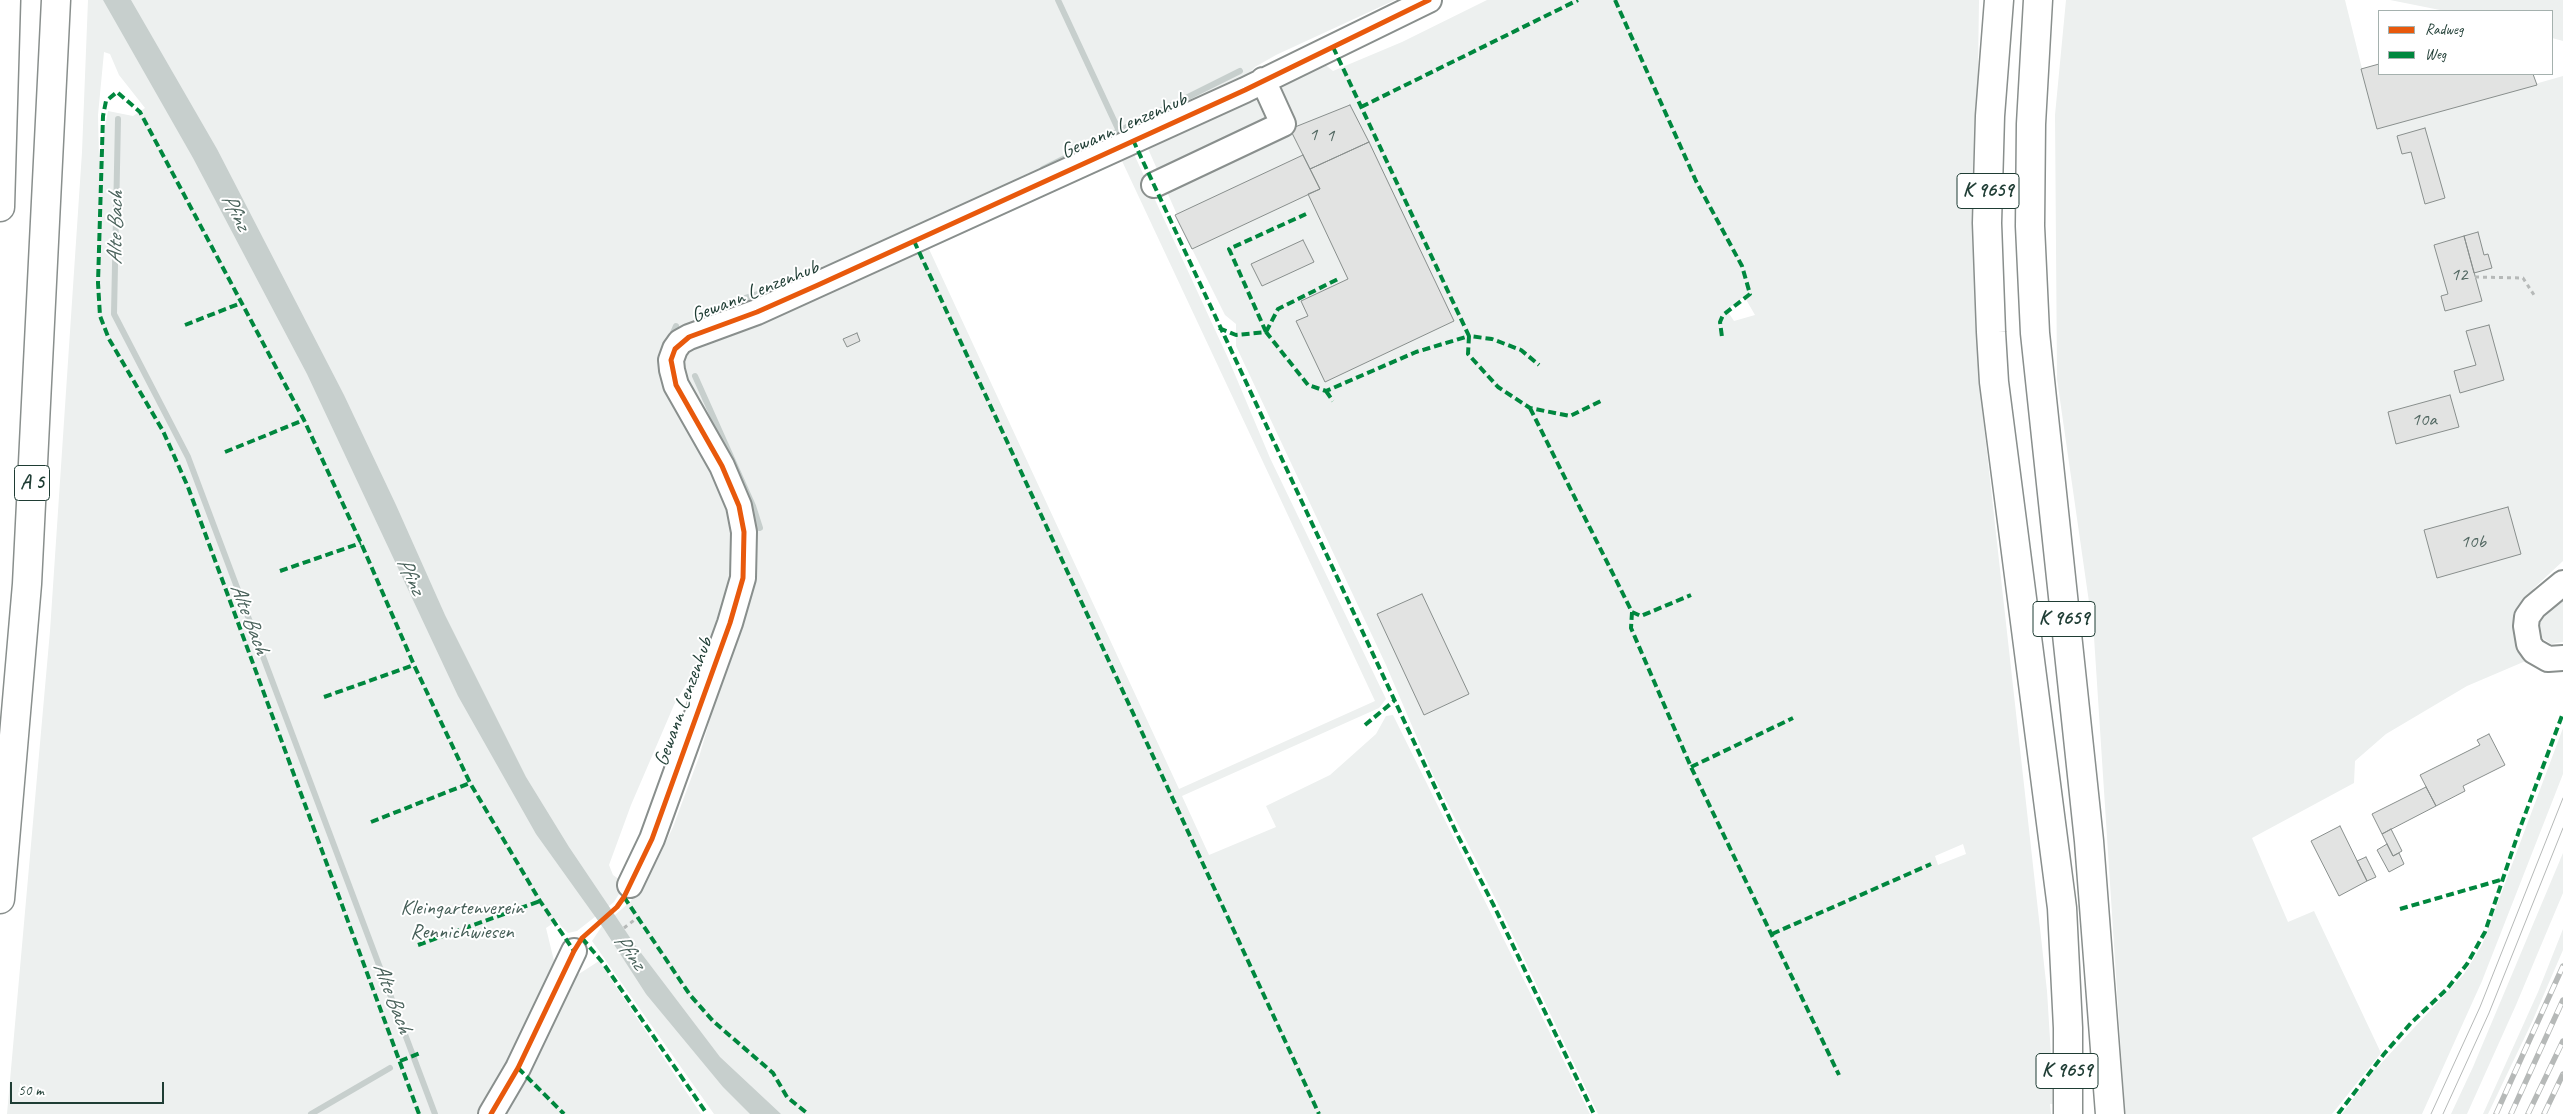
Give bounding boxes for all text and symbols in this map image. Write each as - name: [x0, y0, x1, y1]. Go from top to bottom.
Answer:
- legend: [2378, 10, 2553, 75]
- text: Radweg: [2425, 20, 2463, 39]
- text: Weg: [2425, 45, 2446, 64]
- street label: Gewann Lenzenhub: [1057, 87, 1191, 165]
- house number: 1: [1309, 124, 1317, 146]
- house number: 1: [1326, 125, 1334, 147]
- road number: K 9659: [1957, 174, 2019, 208]
- water label: Pfinz: [215, 189, 255, 235]
- water label: Alte Bach: [102, 191, 130, 265]
- street label: Gewann Lenzenhub: [688, 255, 822, 329]
- house number: 12: [2450, 264, 2468, 286]
- house number: 10a: [2411, 409, 2437, 431]
- road number: A 5: [15, 466, 50, 500]
- house number: 10b: [2460, 531, 2486, 553]
- water label: Pfinz: [390, 554, 430, 598]
- water label: Alte Bach: [224, 580, 274, 658]
- road number: K 9659: [2033, 602, 2095, 636]
- street label: Gewann Lenzenhub: [649, 634, 719, 770]
- park label: Kleingartenverein Rennichwiesen: [401, 895, 523, 945]
- water label: Pfinz: [607, 929, 651, 975]
- water label: Alte Bach: [367, 959, 417, 1037]
- road number: K 9659: [2036, 1054, 2098, 1088]
- scale bar: [12, 1072, 166, 1104]
- text: 50 m: [18, 1081, 44, 1100]

